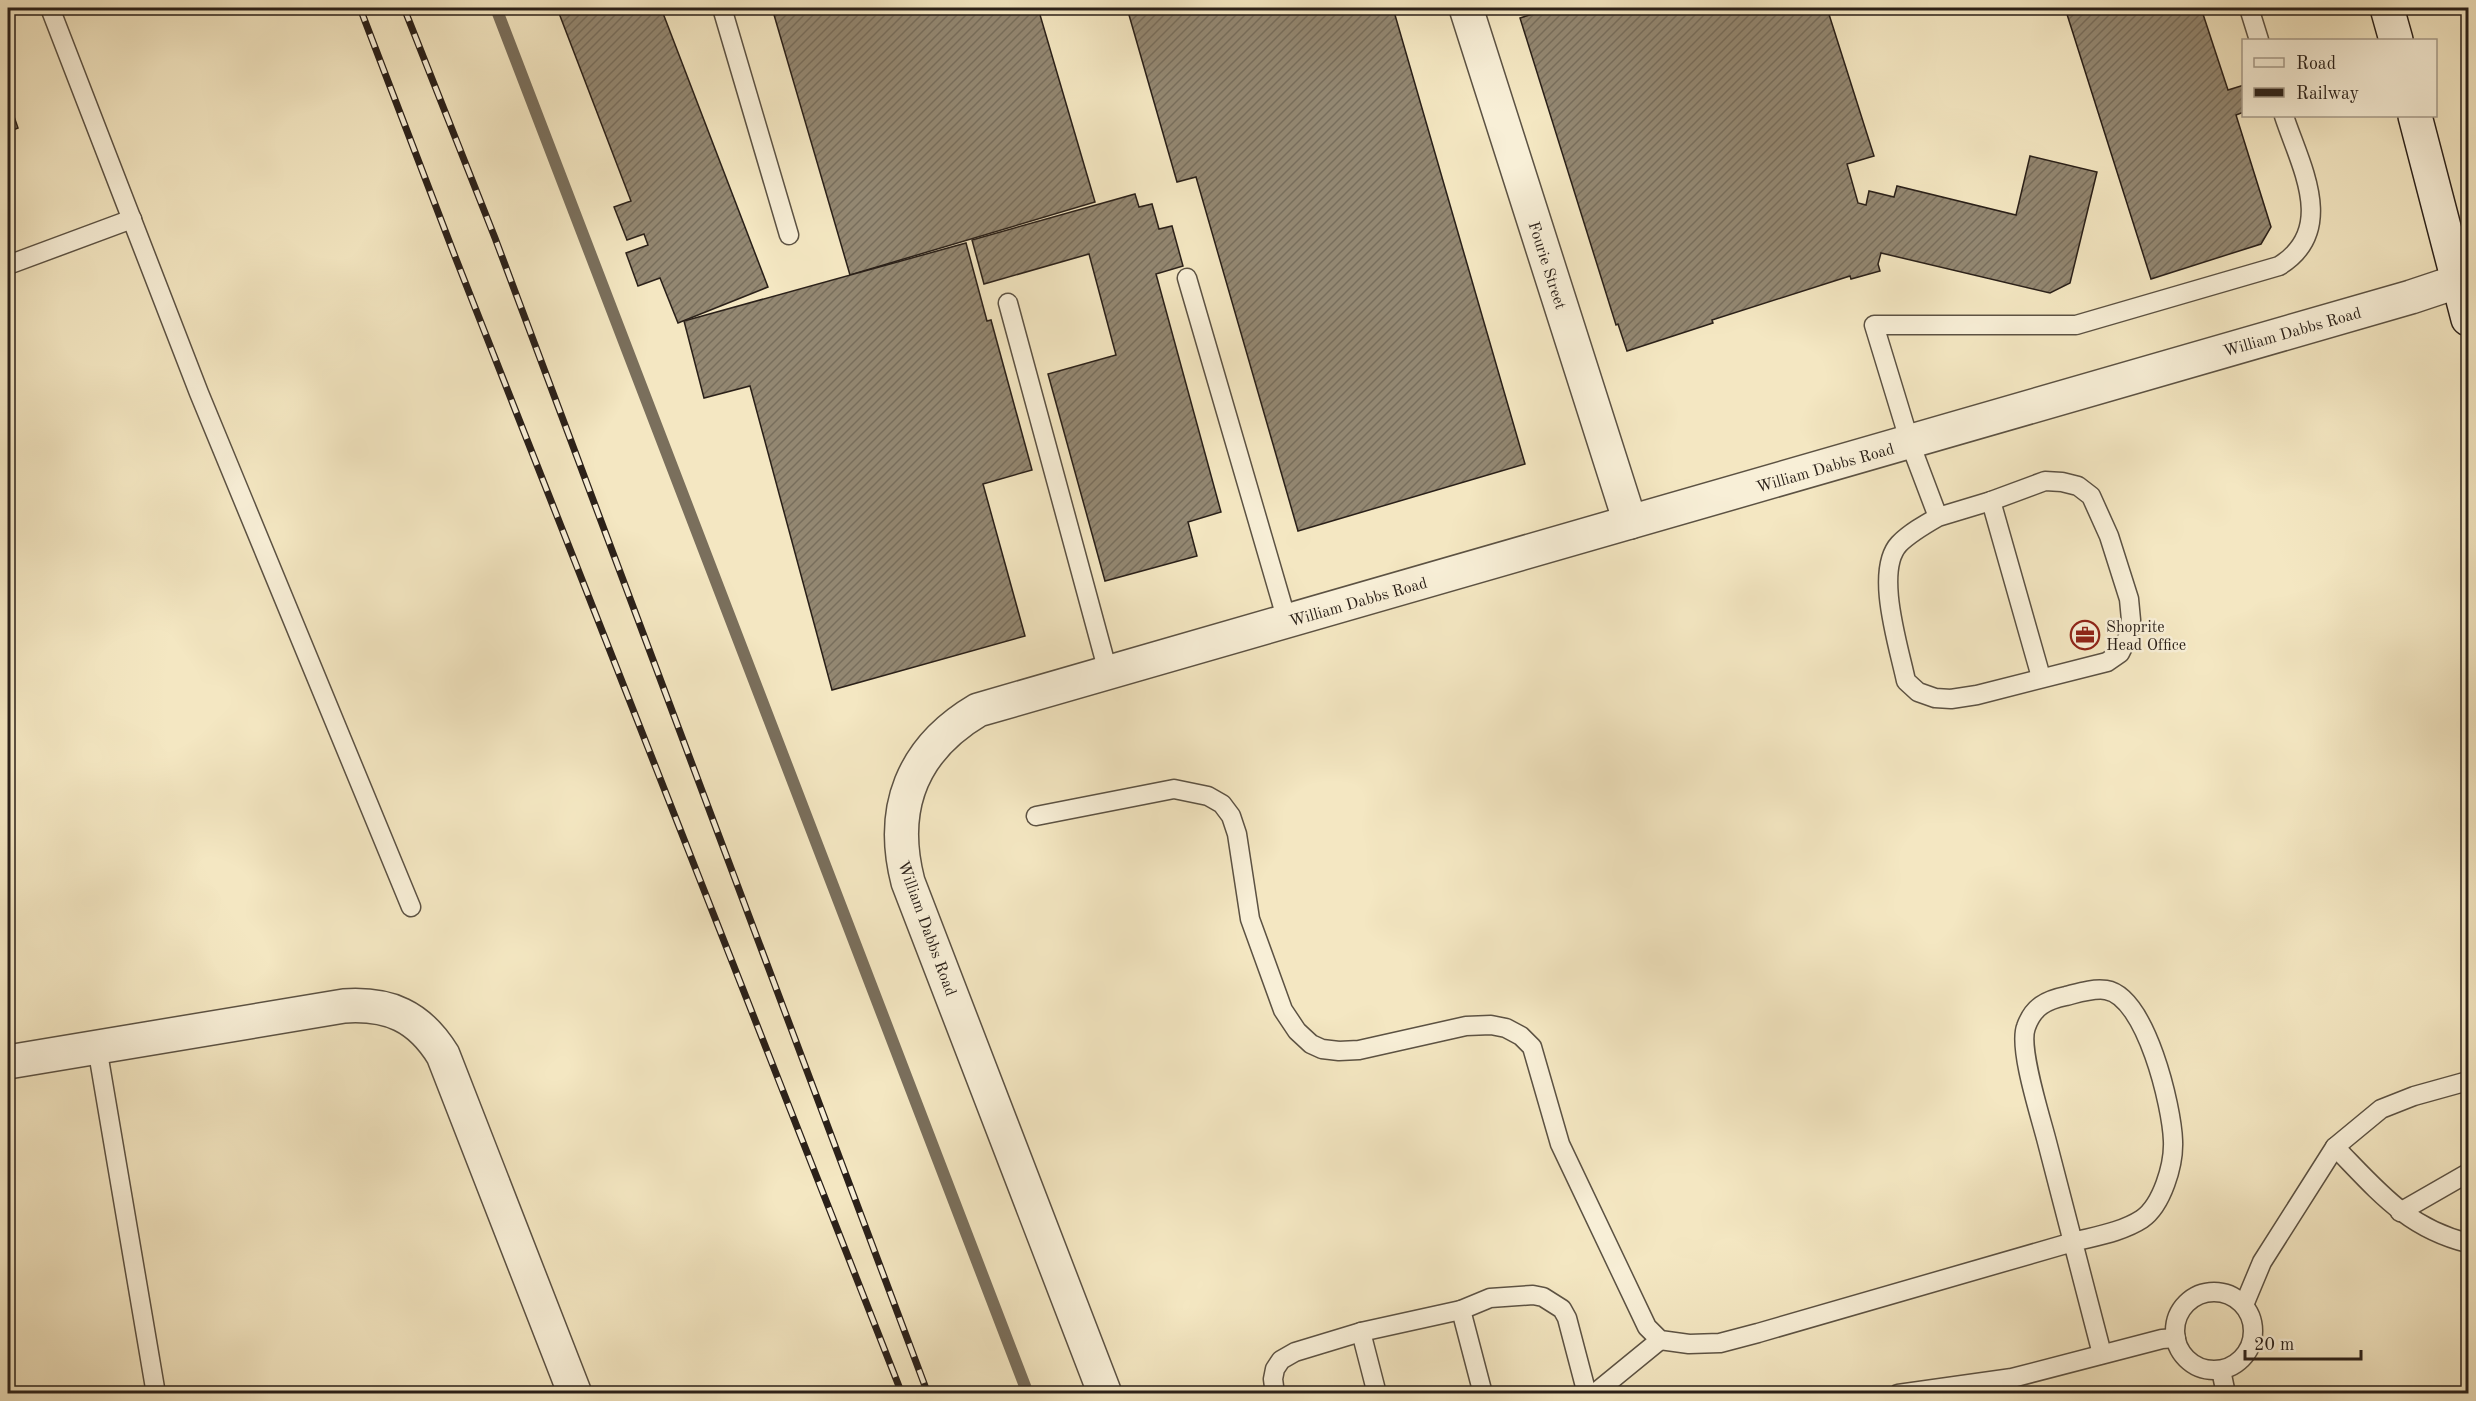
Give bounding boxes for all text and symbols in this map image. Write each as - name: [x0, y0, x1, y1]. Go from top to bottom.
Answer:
- legend: [2242, 39, 2437, 117]
- text: Road: [2296, 55, 2336, 73]
- text: Railway: [2296, 85, 2359, 103]
- street label: Fourie Street: [1524, 220, 1568, 312]
- street label: William Dabbs Road: [2222, 306, 2363, 360]
- street label: William Dabbs Road: [1755, 442, 1896, 496]
- street label: William Dabbs Road: [1288, 576, 1429, 630]
- office icon: Shoprite Head Office: [2069, 619, 2101, 651]
- place label: Shoprite Head Office: [2106, 620, 2186, 654]
- street label: William Dabbs Road: [894, 859, 958, 998]
- scale bar: [2245, 1323, 2360, 1361]
- text: 20 m: [2254, 1336, 2294, 1354]

